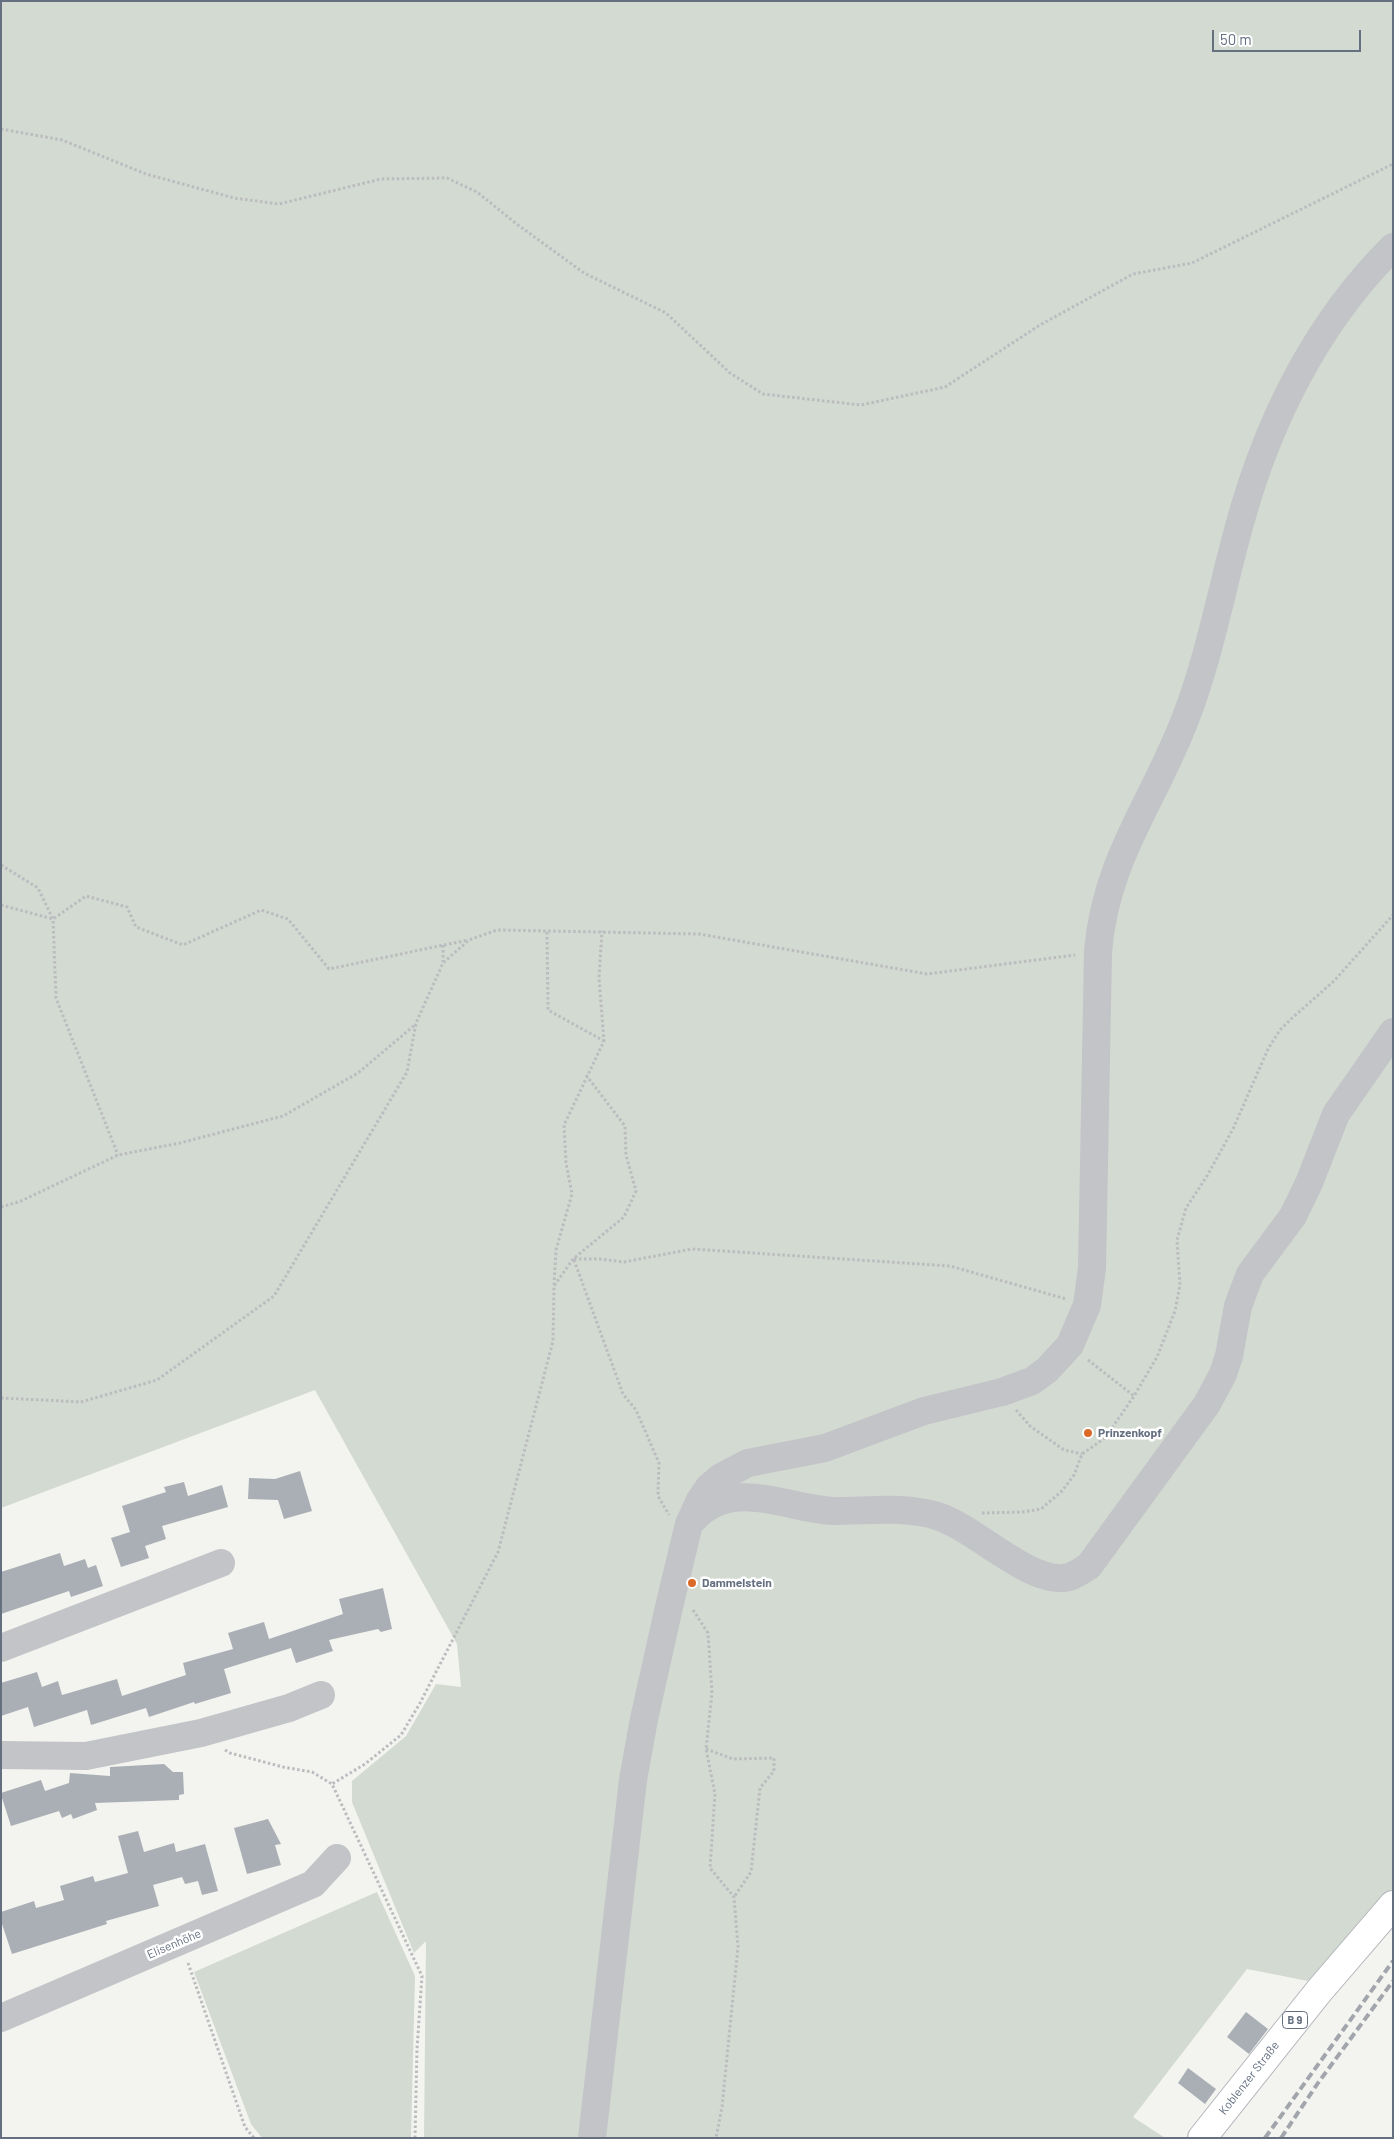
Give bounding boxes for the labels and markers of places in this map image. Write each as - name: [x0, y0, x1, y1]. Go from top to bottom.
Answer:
- place label: Prinzenkopf: [1098, 1426, 1162, 1440]
- marker: Prinzenkopf: [1082, 1427, 1094, 1439]
- place label: Dammelstein: [702, 1576, 772, 1590]
- marker: Dammelstein: [686, 1577, 698, 1589]

